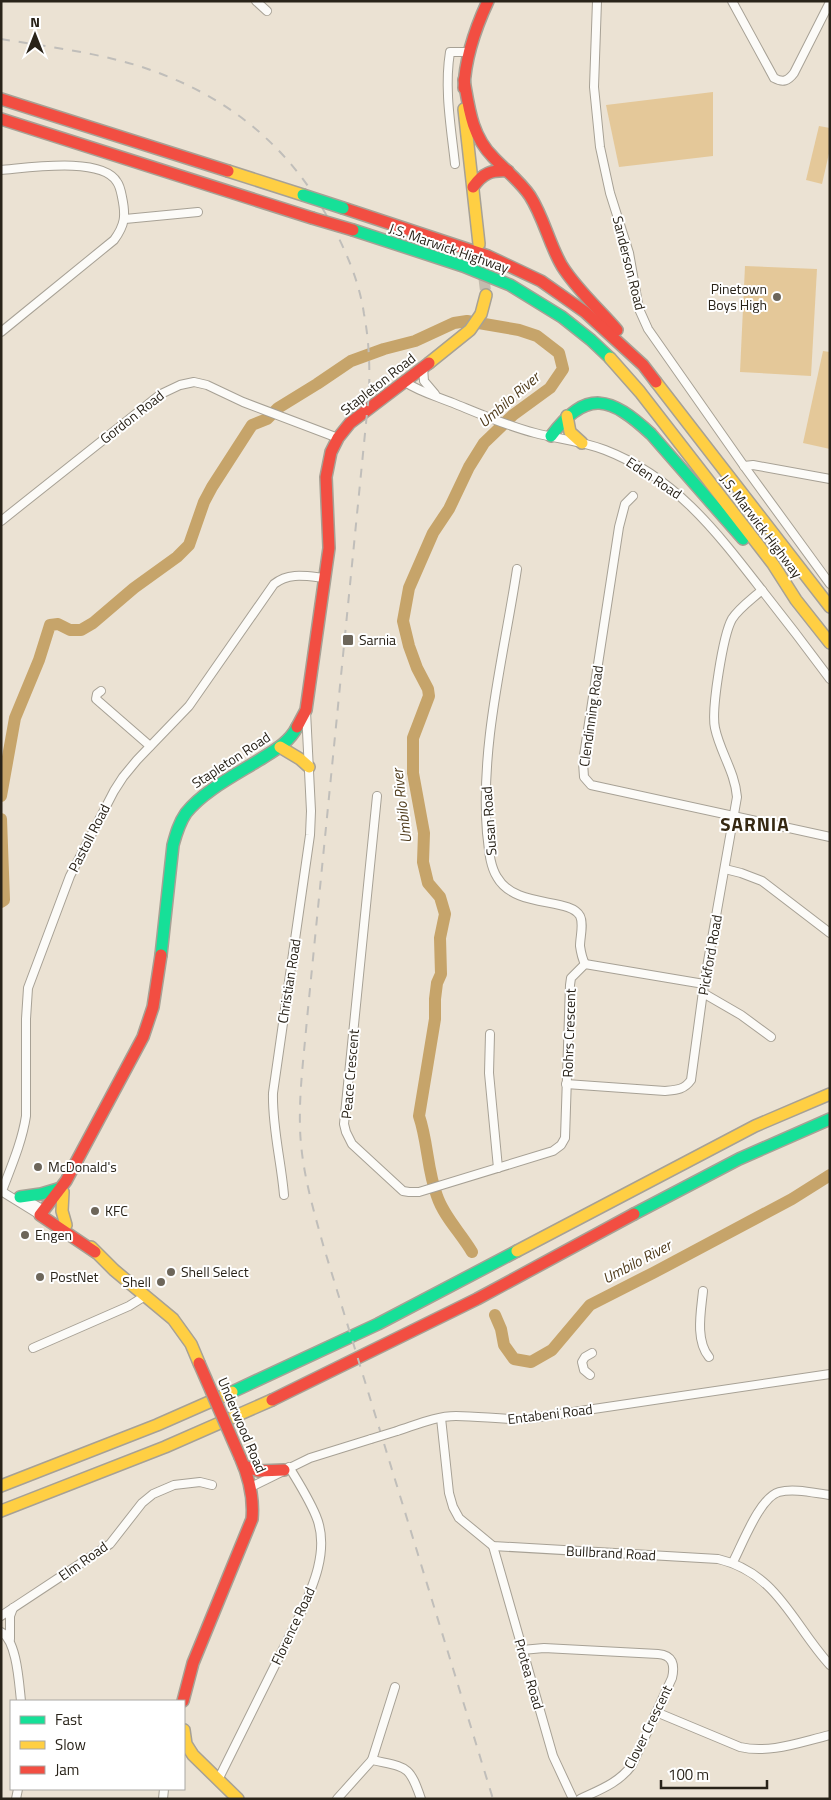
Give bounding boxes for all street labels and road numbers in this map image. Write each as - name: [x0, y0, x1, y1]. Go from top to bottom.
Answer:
- street label: Sanderson Road: [608, 214, 651, 312]
- street label: J.S. Marwick Highway: [386, 217, 512, 278]
- street label: Stapleton Road: [336, 348, 420, 420]
- street label: Gordon Road: [95, 385, 168, 448]
- street label: Eden Road: [622, 451, 686, 504]
- street label: J.S. Marwick Highway: [715, 469, 808, 582]
- street label: Clendinning Road: [573, 664, 608, 768]
- street label: Stapleton Road: [187, 726, 274, 793]
- street label: Susan Road: [476, 786, 501, 856]
- street label: Pastoll Road: [62, 800, 115, 875]
- street label: Pickford Road: [692, 913, 727, 997]
- street label: Christian Road: [271, 937, 306, 1025]
- street label: Rohrs Crescent: [556, 988, 581, 1078]
- street label: Peace Crescent: [335, 1028, 364, 1120]
- street label: Underwood Road: [213, 1374, 272, 1476]
- street label: Entabeni Road: [506, 1398, 594, 1429]
- street label: Elm Road: [54, 1536, 112, 1585]
- street label: Bullbrand Road: [566, 1540, 657, 1565]
- street label: Florence Road: [265, 1583, 320, 1668]
- street label: Protea Road: [509, 1636, 550, 1712]
- street label: Clover Crescent: [618, 1681, 677, 1772]

